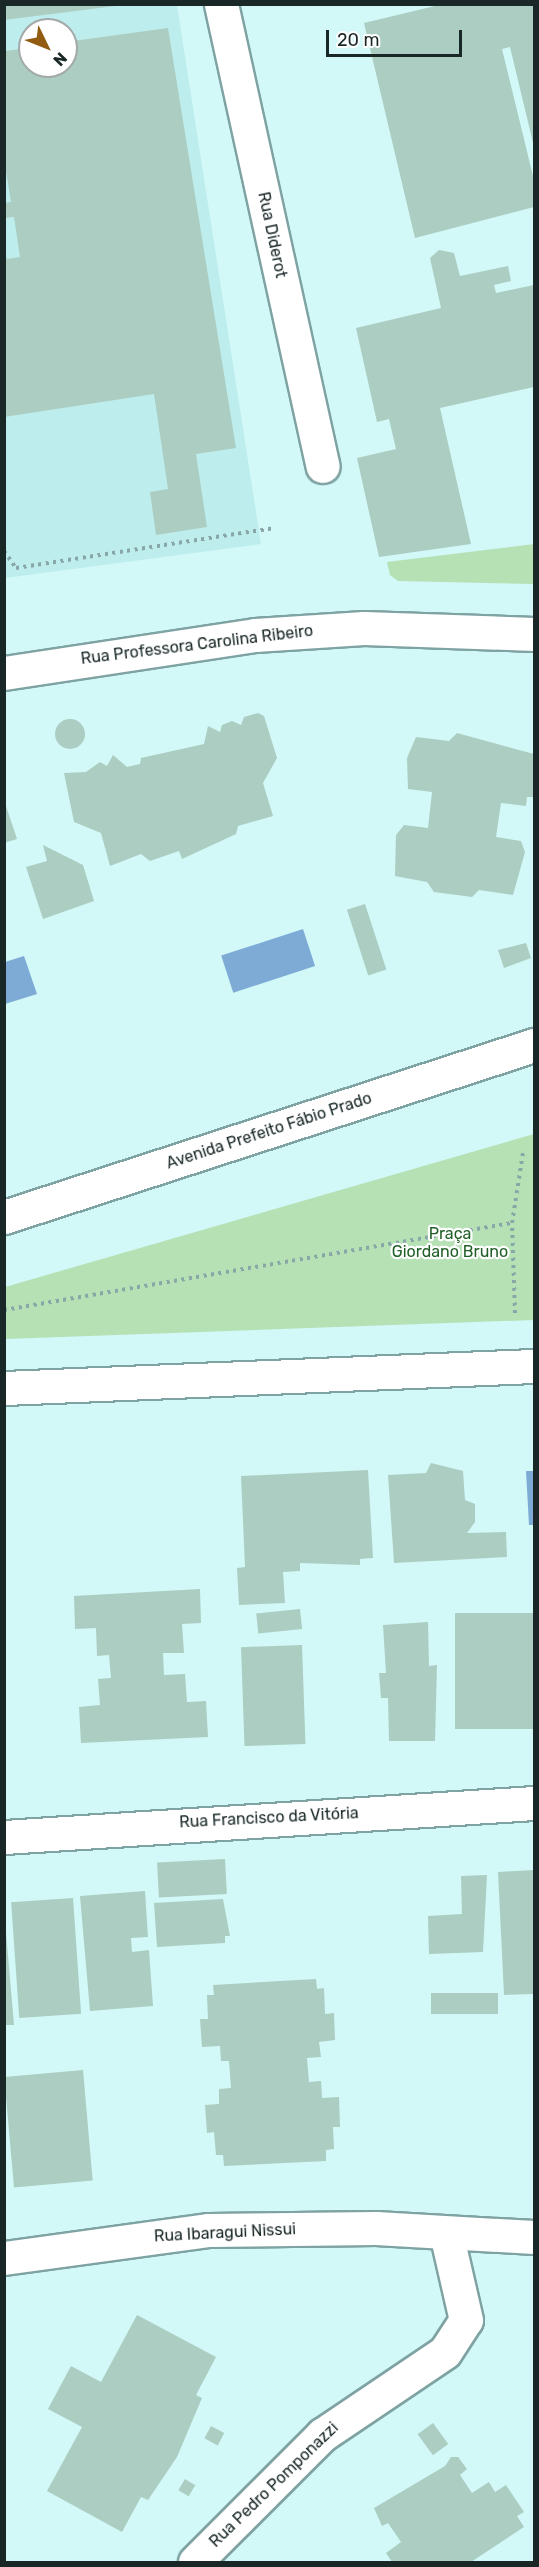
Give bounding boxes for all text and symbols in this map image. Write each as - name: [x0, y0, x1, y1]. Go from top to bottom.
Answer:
- north arrow: [18, 18, 78, 78]
- scale bar: [329, 18, 466, 56]
- text: 20 m: [337, 29, 379, 51]
- text: N: [49, 49, 71, 70]
- street label: Rua Diderot: [254, 190, 290, 280]
- street label: Rua Professora Carolina Ribeiro: [80, 621, 314, 669]
- street label: Avenida Prefeito Fábio Prado: [164, 1089, 374, 1173]
- park label: Praça Giordano Bruno: [392, 1224, 508, 1262]
- street label: Rua Francisco da Vitória: [179, 1804, 359, 1832]
- street label: Rua Ibaragui Nissui: [154, 2220, 296, 2246]
- street label: Rua Pedro Pomponazzi: [206, 2419, 342, 2551]

